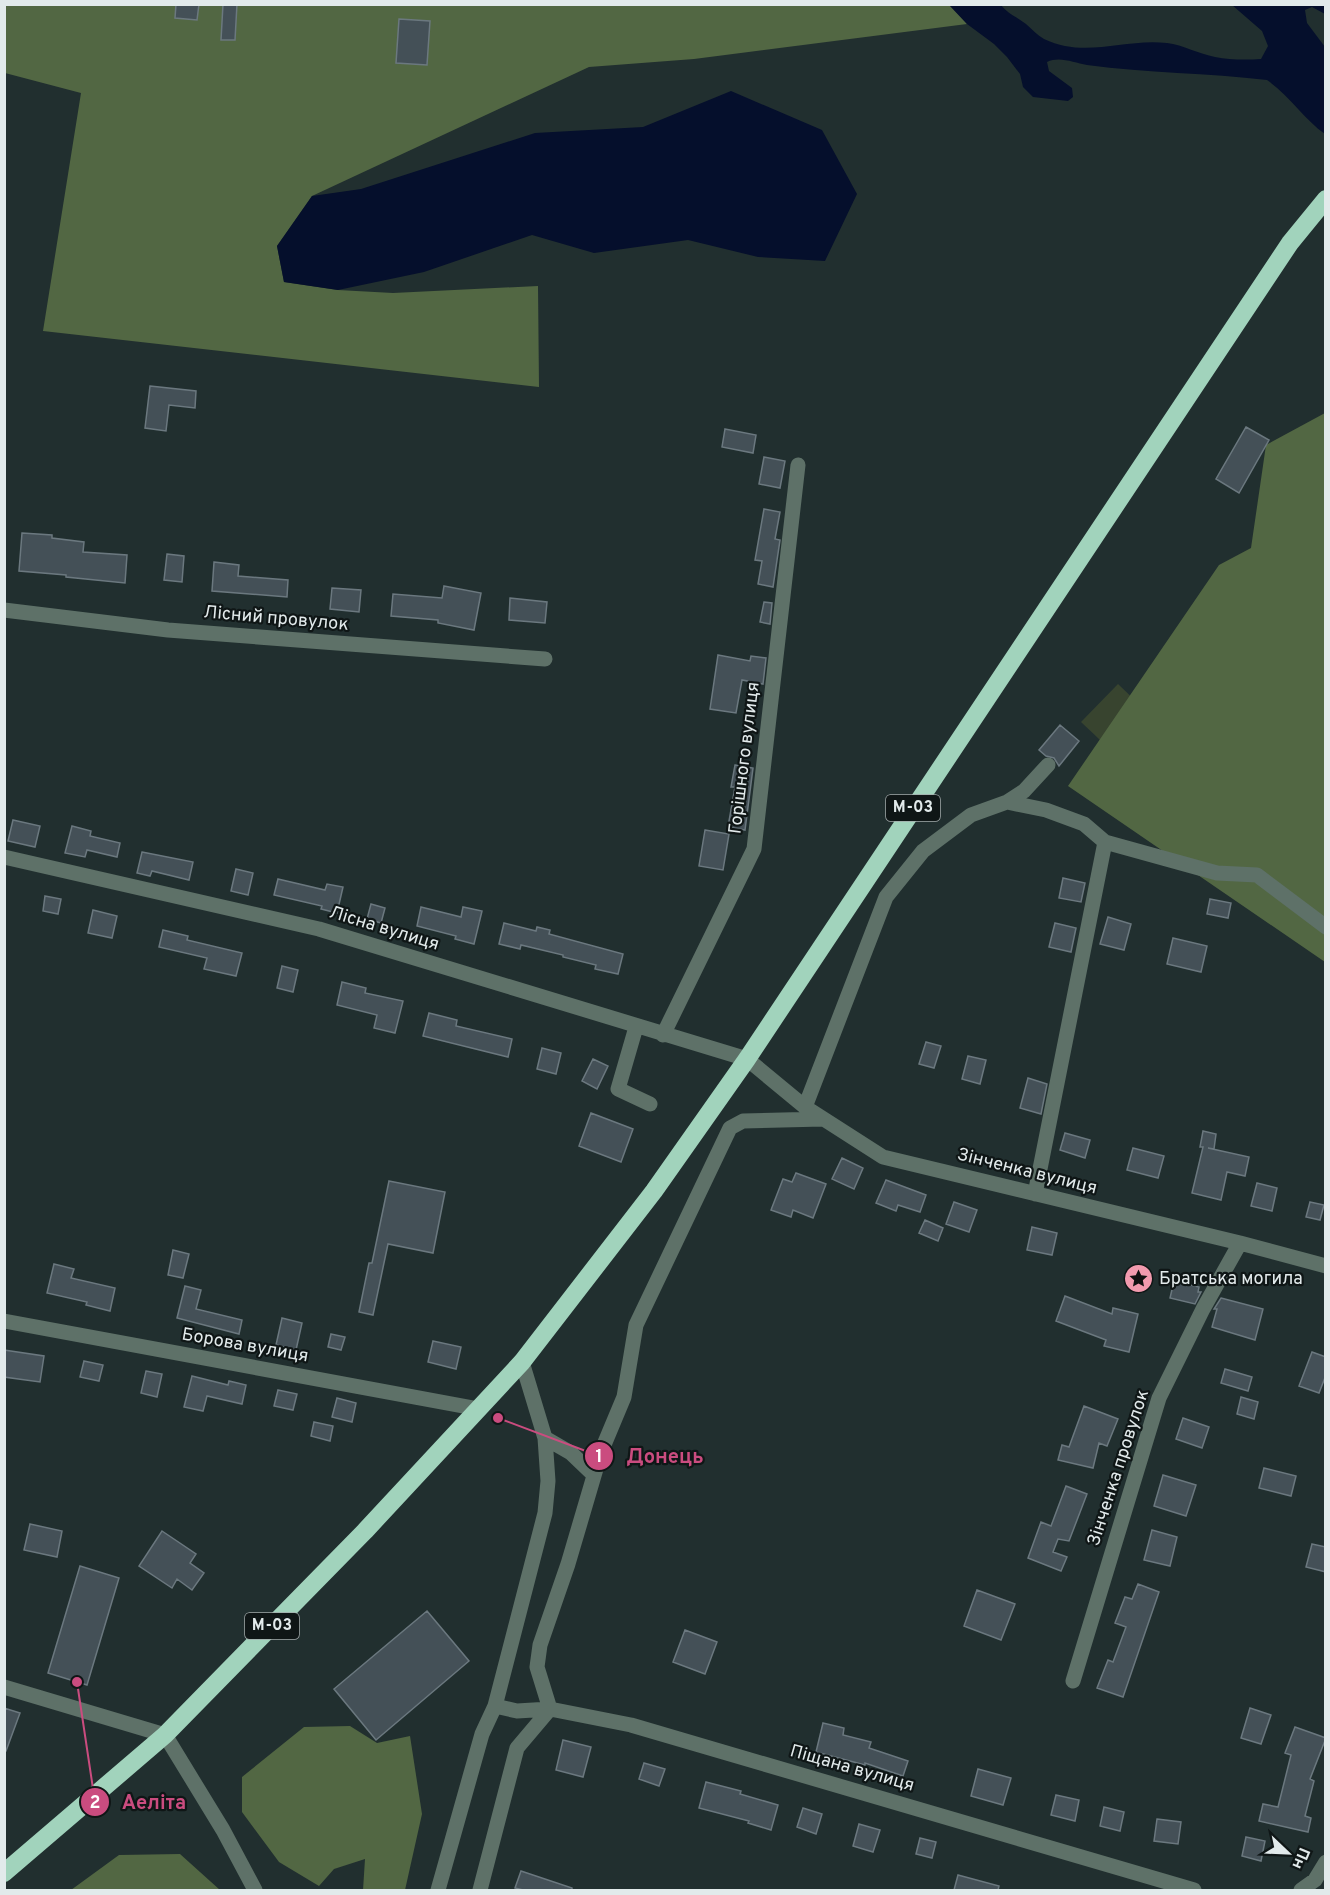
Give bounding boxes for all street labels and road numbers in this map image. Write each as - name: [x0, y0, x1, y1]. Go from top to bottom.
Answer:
- street label: Лісний провулок: [202, 601, 350, 637]
- street label: Горішного вулиця: [724, 681, 766, 835]
- road number: М-03: [886, 795, 940, 821]
- street label: Лісна вулиця: [326, 901, 442, 957]
- street label: Зінченка вулиця: [955, 1143, 1099, 1201]
- street label: Борова вулиця: [180, 1324, 310, 1368]
- street label: Зінченка провулок: [1083, 1387, 1155, 1549]
- road number: М-03: [245, 1613, 299, 1639]
- street label: Піщана вулиця: [787, 1740, 917, 1798]

